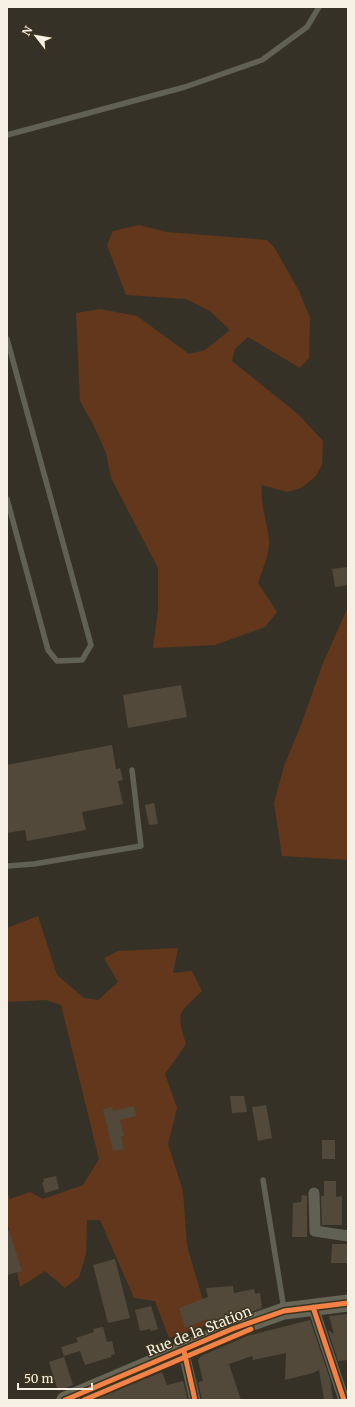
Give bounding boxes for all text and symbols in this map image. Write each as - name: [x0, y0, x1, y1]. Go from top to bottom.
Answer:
- north arrow: [16, 16, 56, 56]
- text: N: [19, 23, 36, 38]
- street label: Rue de la Station: [144, 1302, 254, 1360]
- scale bar: [18, 1365, 92, 1391]
- text: 50 m: [24, 1371, 53, 1386]

